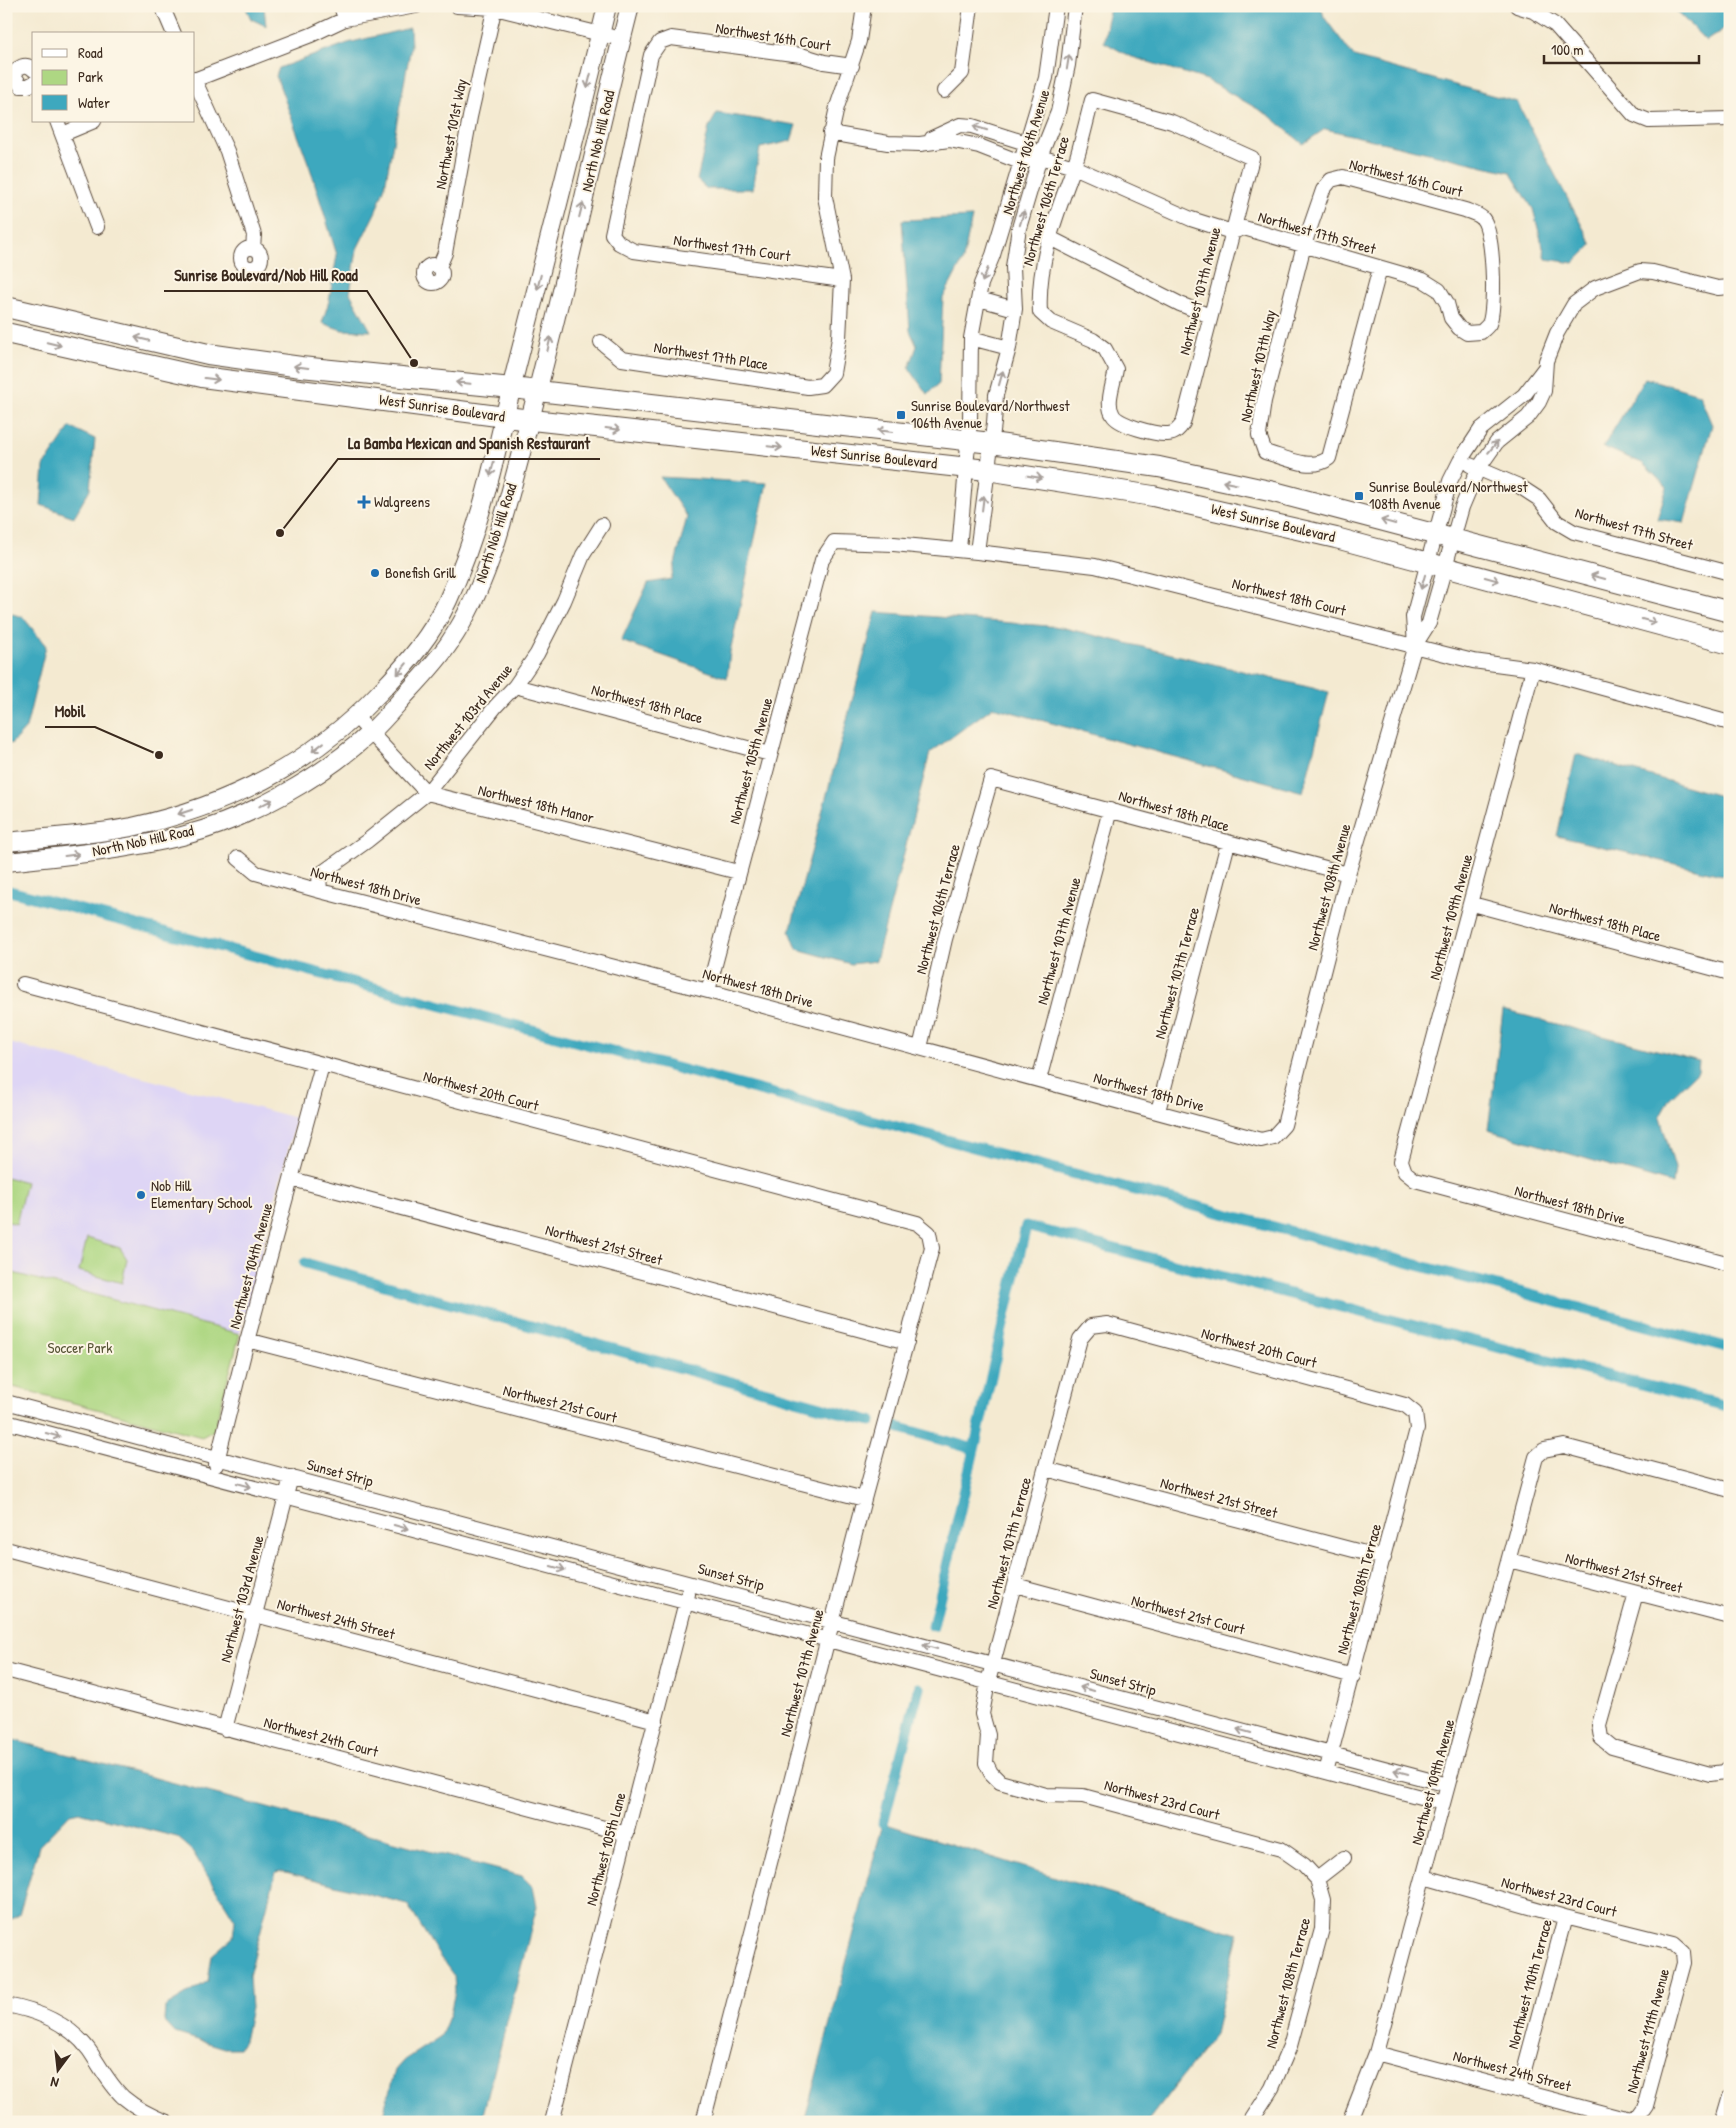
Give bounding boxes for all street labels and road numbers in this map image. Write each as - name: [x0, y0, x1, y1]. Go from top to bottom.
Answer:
- street label: Northwest 16th Court: [714, 17, 833, 56]
- street label: Northwest 101st Way: [430, 77, 472, 191]
- street label: Northwest 106th Avenue: [997, 87, 1055, 217]
- street label: North Nob Hill Road: [576, 88, 619, 194]
- street label: Northwest 106th Terrace: [1017, 134, 1074, 268]
- street label: Northwest 16th Court: [1347, 153, 1466, 202]
- street label: Northwest 17th Street: [1256, 206, 1379, 260]
- street label: Northwest 107th Avenue: [1173, 225, 1226, 357]
- street label: Northwest 17th Court: [672, 229, 793, 266]
- street label: Northwest 107th Way: [1234, 308, 1281, 424]
- street label: Northwest 17th Place: [653, 336, 770, 375]
- street label: West Sunrise Boulevard: [378, 388, 506, 427]
- street label: West Sunrise Boulevard: [810, 439, 938, 474]
- street label: North Nob Hill Road: [470, 480, 522, 585]
- street label: West Sunrise Boulevard: [1209, 498, 1337, 547]
- street label: Northwest 17th Street: [1573, 502, 1696, 556]
- street label: Northwest 18th Court: [1230, 572, 1349, 621]
- street label: Northwest 103rd Avenue: [418, 659, 517, 774]
- street label: Northwest 18th Place: [589, 679, 705, 728]
- street label: Northwest 105th Avenue: [724, 695, 777, 826]
- street label: Northwest 18th Manor: [476, 779, 597, 828]
- street label: Northwest 18th Place: [1116, 785, 1232, 836]
- street label: North Nob Hill Road: [90, 819, 196, 862]
- street label: Northwest 108th Avenue: [1302, 821, 1356, 952]
- street label: Northwest 106th Terrace: [910, 841, 965, 976]
- street label: Northwest 109th Avenue: [1424, 852, 1477, 982]
- street label: Northwest 18th Drive: [309, 861, 424, 910]
- street label: Northwest 107th Avenue: [1031, 875, 1086, 1007]
- street label: Northwest 18th Place: [1547, 897, 1663, 946]
- street label: Northwest 107th Terrace: [1149, 905, 1204, 1041]
- street label: Northwest 18th Drive: [701, 963, 816, 1012]
- street label: Northwest 20th Court: [421, 1065, 542, 1116]
- street label: Northwest 18th Drive: [1092, 1067, 1207, 1116]
- street label: Northwest 18th Drive: [1513, 1180, 1628, 1229]
- street label: Northwest 104th Avenue: [224, 1201, 277, 1331]
- street label: Northwest 21st Street: [543, 1219, 666, 1270]
- street label: Northwest 20th Court: [1199, 1322, 1320, 1373]
- street label: Northwest 21st Court: [501, 1379, 620, 1428]
- street label: Sunset Strip: [305, 1454, 376, 1492]
- street label: Northwest 21st Street: [1158, 1472, 1281, 1523]
- street label: Northwest 107th Terrace: [981, 1475, 1036, 1611]
- street label: Northwest 108th Terrace: [1331, 1521, 1386, 1656]
- street label: Northwest 103rd Avenue: [214, 1533, 269, 1665]
- street label: Northwest 21st Street: [1563, 1547, 1686, 1598]
- street label: Sunset Strip: [696, 1558, 767, 1596]
- street label: Northwest 21st Court: [1129, 1589, 1248, 1640]
- street label: Northwest 24th Street: [275, 1593, 398, 1645]
- street label: Northwest 107th Avenue: [774, 1607, 829, 1739]
- street label: Sunset Strip: [1088, 1663, 1159, 1701]
- street label: Northwest 24th Court: [262, 1711, 381, 1762]
- street label: Northwest 109th Avenue: [1406, 1717, 1459, 1847]
- street label: Northwest 23rd Court: [1102, 1774, 1223, 1825]
- street label: Northwest 105th Lane: [580, 1790, 631, 1908]
- street label: Northwest 23rd Court: [1499, 1871, 1620, 1922]
- street label: Northwest 108th Terrace: [1260, 1915, 1315, 2050]
- street label: Northwest 110th Terrace: [1502, 1917, 1557, 2051]
- street label: Northwest 111th Avenue: [1621, 1966, 1674, 2095]
- street label: Northwest 24th Street: [1451, 2045, 1574, 2097]

